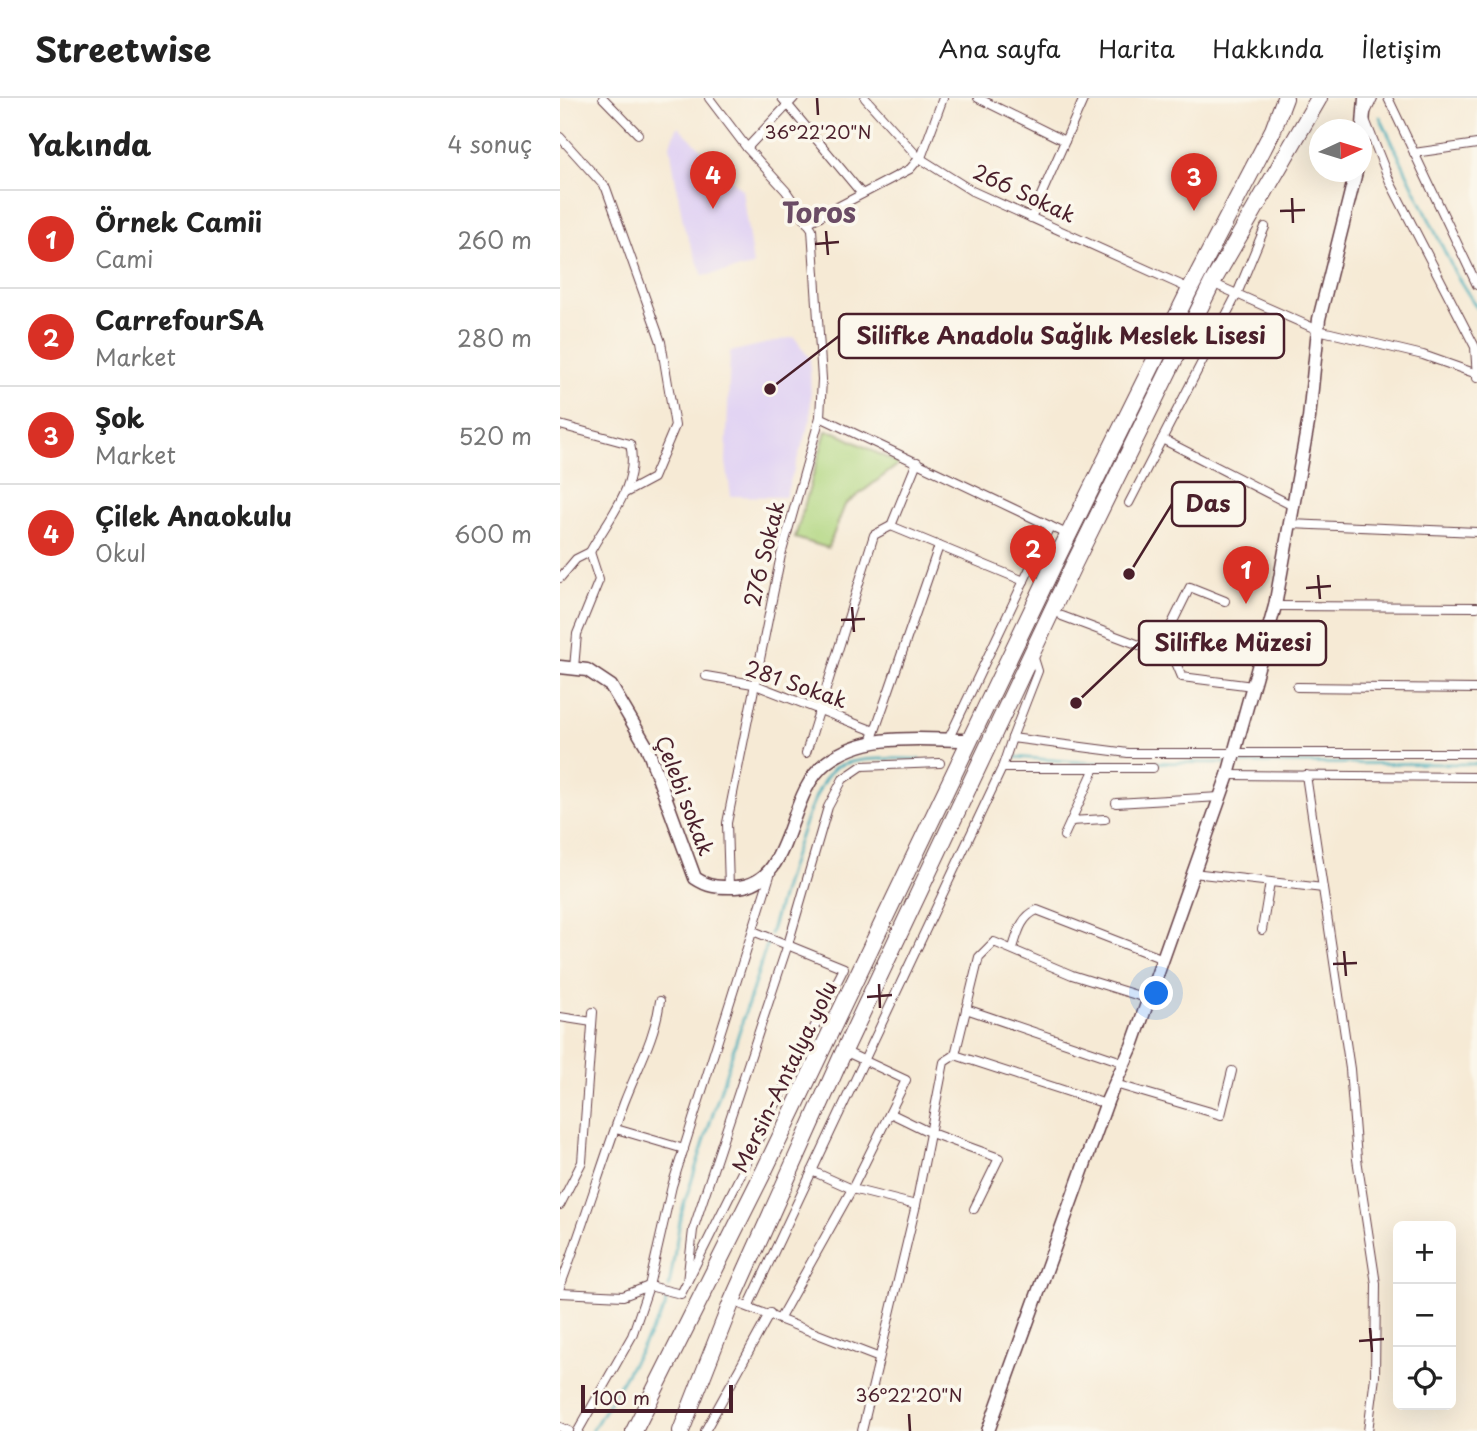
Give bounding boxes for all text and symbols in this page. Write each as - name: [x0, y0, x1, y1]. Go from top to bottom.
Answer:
- text: Streetwise: [35, 23, 211, 73]
- text: Ana sayfa: [939, 30, 1060, 66]
- text: Harita: [1098, 30, 1175, 66]
- text: Hakkında: [1213, 30, 1323, 66]
- text: İletişim: [1361, 30, 1442, 66]
- text: 36°22'20"N: [765, 118, 871, 145]
- north arrow: [1309, 119, 1372, 182]
- text: Yakında: [28, 121, 151, 166]
- text: 4 sonuç: [448, 126, 532, 161]
- pin: 4: [690, 151, 736, 209]
- pin: 3: [1171, 153, 1217, 211]
- street label: 266 Sokak: [968, 154, 1081, 230]
- district label: Toros: [782, 190, 856, 233]
- text: Örnek Camii: [95, 202, 262, 241]
- text: 1: [46, 222, 57, 257]
- text: 260 m: [457, 222, 532, 257]
- text: Cami: [95, 241, 154, 276]
- text: CarrefourSA: [95, 300, 264, 339]
- callout: Silifke Anadolu Sağlık Meslek Lisesi: [839, 314, 1284, 358]
- text: Silifke Anadolu Sağlık Meslek Lisesi: [856, 317, 1266, 352]
- text: 2: [43, 320, 59, 355]
- text: 280 m: [457, 320, 532, 355]
- text: Market: [95, 339, 176, 374]
- text: Şok: [95, 398, 144, 437]
- text: 3: [43, 418, 59, 453]
- text: 520 m: [459, 418, 532, 453]
- text: Market: [95, 437, 176, 472]
- callout: Das: [1172, 482, 1245, 526]
- text: Das: [1185, 485, 1231, 520]
- text: Çilek Anaokulu: [95, 496, 292, 535]
- street label: 276 Sokak: [734, 497, 792, 610]
- text: 4: [43, 516, 59, 551]
- text: 600 m: [454, 516, 532, 551]
- pin: 2: [1010, 525, 1056, 583]
- text: Okul: [95, 535, 146, 570]
- pin: 1: [1223, 546, 1269, 604]
- callout: Silifke Müzesi: [1139, 621, 1326, 665]
- text: Silifke Müzesi: [1154, 624, 1312, 659]
- street label: 281 Sokak: [741, 651, 852, 715]
- street label: Çelebi sokak: [648, 730, 723, 860]
- street label: Mersin-Antalya yolu: [723, 975, 844, 1177]
- your location: [1139, 976, 1173, 1010]
- map controls: [1393, 1221, 1456, 1410]
- button: +: [1393, 1221, 1456, 1284]
- button: −: [1393, 1284, 1456, 1347]
- button: locate: [1393, 1347, 1456, 1410]
- text: 36°22'20"N: [856, 1381, 962, 1408]
- scale bar: [581, 1382, 733, 1414]
- text: 100 m: [592, 1383, 650, 1411]

